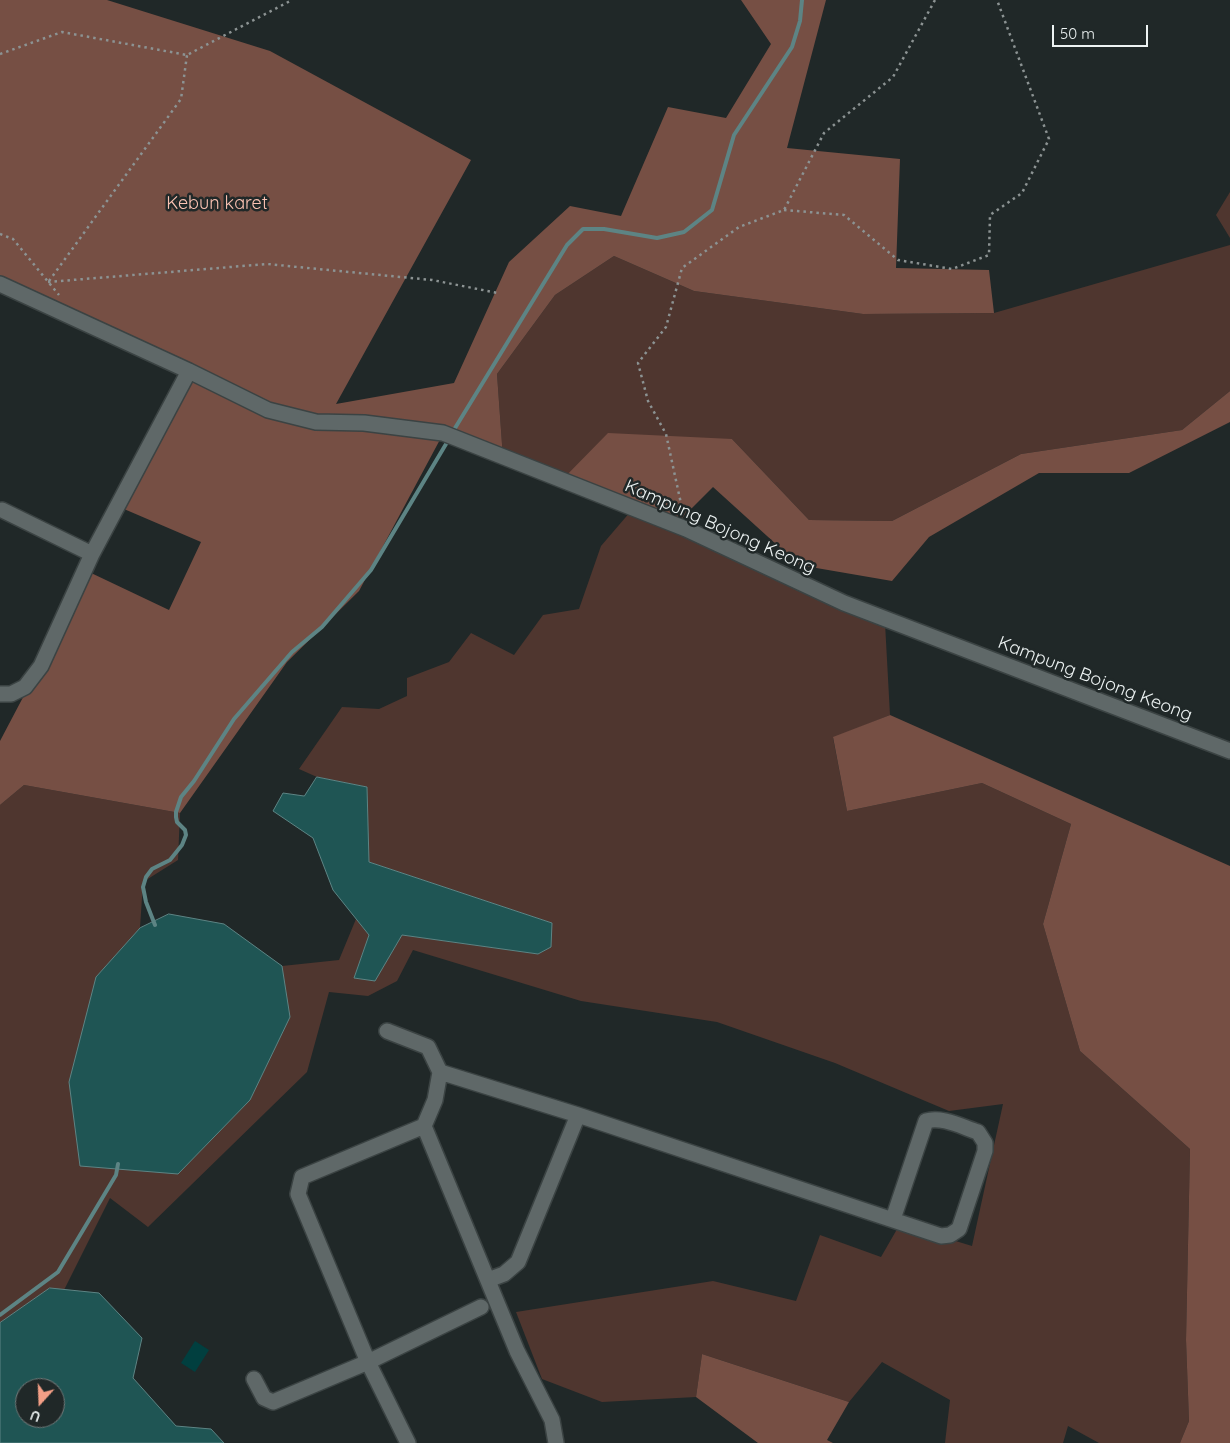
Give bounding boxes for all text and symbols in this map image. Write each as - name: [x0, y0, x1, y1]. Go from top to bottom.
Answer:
- scale bar: [1055, 15, 1151, 47]
- text: 50 m: [1060, 24, 1095, 43]
- park label: Kebun karet: [166, 193, 268, 215]
- street label: Kampung Bojong Keong: [621, 475, 819, 579]
- street label: Kampung Bojong Keong: [995, 632, 1195, 726]
- north arrow: [15, 1378, 65, 1428]
- text: U: [27, 1406, 43, 1426]

